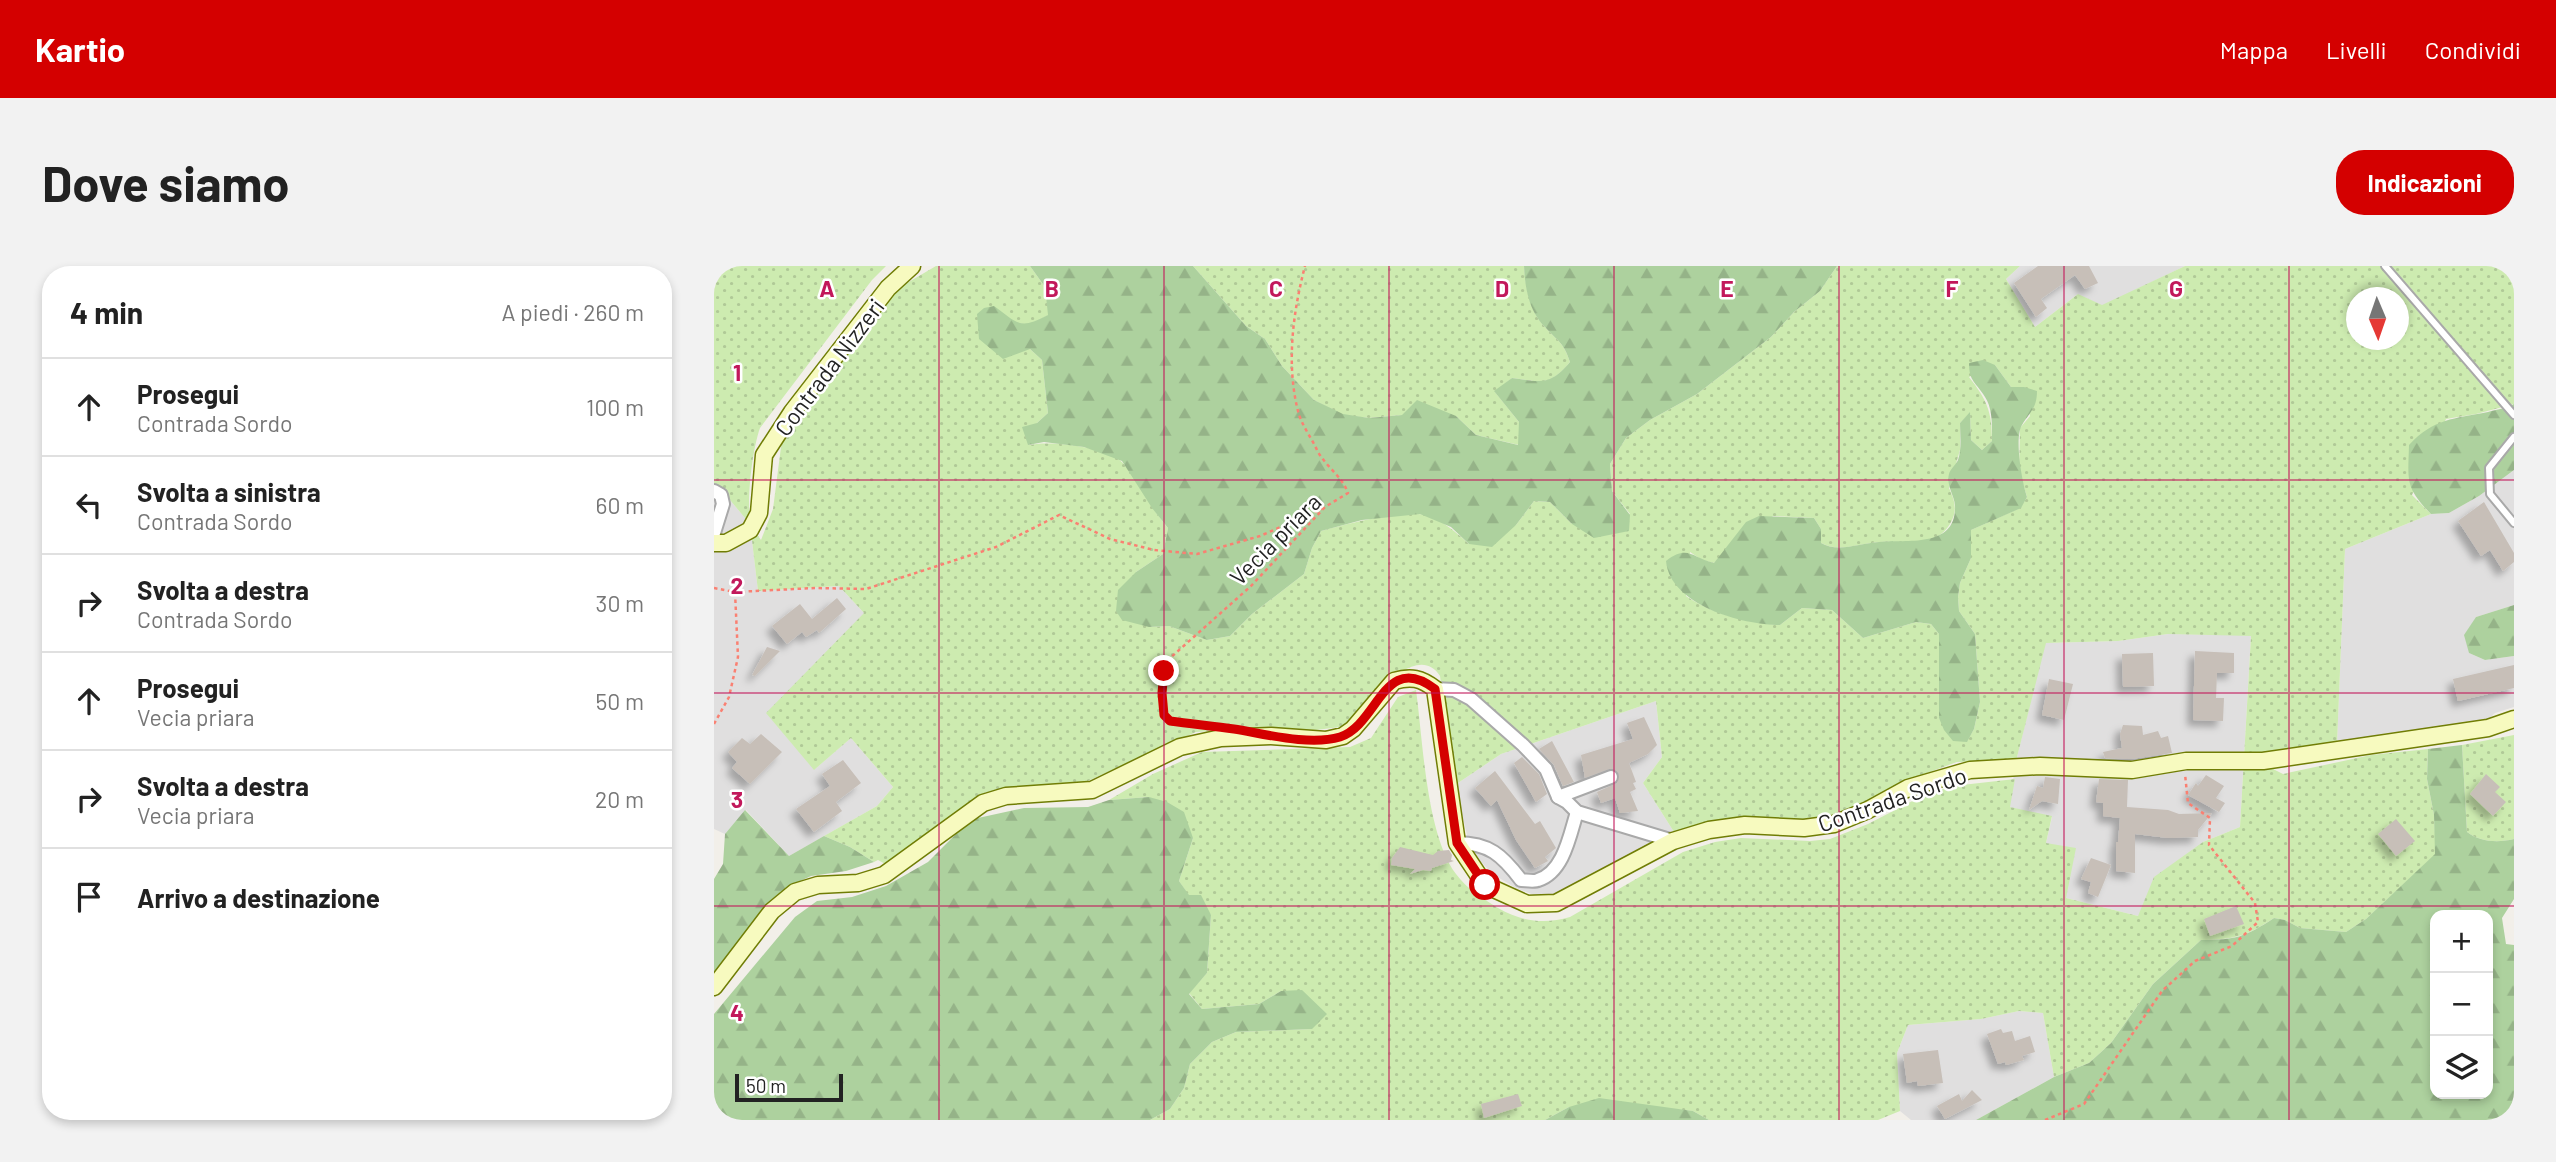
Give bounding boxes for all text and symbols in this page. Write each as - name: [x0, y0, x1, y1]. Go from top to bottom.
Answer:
- text: Kartio: [35, 29, 125, 69]
- text: Mappa: [2220, 35, 2288, 64]
- text: Livelli: [2326, 35, 2387, 64]
- text: Condividi: [2425, 35, 2521, 64]
- button: Indicazioni: [2336, 150, 2514, 215]
- text: Dove siamo: [42, 153, 290, 212]
- text: A: [819, 274, 835, 302]
- text: B: [1045, 274, 1059, 302]
- text: C: [1269, 274, 1283, 302]
- text: D: [1495, 274, 1509, 302]
- text: E: [1720, 274, 1734, 302]
- text: F: [1946, 274, 1959, 302]
- text: G: [2169, 274, 2183, 302]
- north arrow: [2346, 287, 2409, 350]
- street label: Contrada Nizzeri: [768, 293, 890, 441]
- text: 4 min: [70, 294, 143, 330]
- text: A piedi · 260 m: [501, 298, 644, 326]
- text: 1: [733, 358, 741, 386]
- text: Prosegui: [137, 378, 239, 409]
- icon: ahead: [70, 388, 108, 426]
- text: 100 m: [586, 393, 644, 421]
- text: Contrada Sordo: [137, 409, 293, 437]
- text: Svolta a sinistra: [137, 476, 321, 507]
- icon: left: [70, 486, 108, 524]
- street label: Vecia priara: [1224, 488, 1326, 590]
- text: 60 m: [596, 491, 644, 519]
- text: Contrada Sordo: [137, 507, 293, 535]
- text: 2: [731, 571, 743, 599]
- text: Svolta a destra: [137, 574, 309, 605]
- icon: right: [70, 584, 108, 622]
- text: 30 m: [596, 589, 644, 617]
- text: Contrada Sordo: [137, 605, 293, 633]
- route end: [1148, 655, 1179, 686]
- text: Prosegui: [137, 672, 239, 703]
- icon: ahead: [70, 682, 108, 720]
- text: 50 m: [596, 687, 644, 715]
- text: Vecia priara: [137, 703, 255, 731]
- street label: Contrada Sordo: [1814, 760, 1970, 838]
- text: Svolta a destra: [137, 770, 309, 801]
- icon: right: [70, 780, 108, 818]
- text: 20 m: [595, 785, 644, 813]
- text: 3: [731, 785, 743, 813]
- text: Vecia priara: [137, 801, 255, 829]
- route start: [1469, 869, 1500, 900]
- icon: arrive: [70, 878, 108, 916]
- text: Arrivo a destinazione: [137, 882, 380, 913]
- map controls: [2430, 910, 2493, 1099]
- button: +: [2430, 910, 2493, 973]
- button: −: [2430, 973, 2493, 1036]
- text: 4: [730, 998, 744, 1026]
- button: layers: [2430, 1036, 2493, 1099]
- scale bar: [735, 1071, 844, 1103]
- text: 50 m: [746, 1074, 786, 1097]

